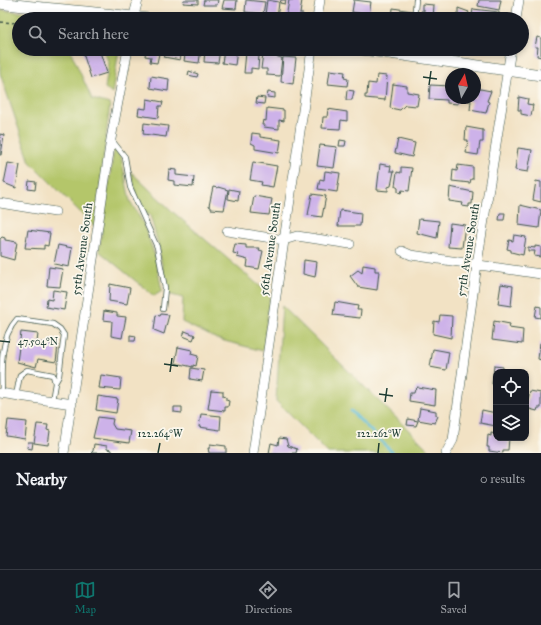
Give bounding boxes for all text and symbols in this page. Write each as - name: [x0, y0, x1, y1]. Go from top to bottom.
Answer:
- search box: [12, 12, 529, 56]
- icon: search: [26, 23, 48, 45]
- text: Search here: [58, 25, 129, 43]
- north arrow: [445, 68, 481, 104]
- street label: 55th Avenue South: [69, 201, 95, 296]
- street label: 56th Avenue South: [257, 201, 284, 297]
- street label: 57th Avenue South: [454, 202, 482, 298]
- text: 47.504°N: [18, 336, 59, 348]
- map controls: [493, 369, 529, 441]
- button: locate: [493, 369, 529, 405]
- button: layers: [493, 405, 529, 441]
- text: 122.264°W: [138, 428, 183, 440]
- text: 122.262°W: [357, 428, 402, 440]
- text: Nearby: [16, 469, 67, 490]
- text: 0 results: [480, 471, 525, 487]
- tab: Map: [74, 579, 96, 616]
- tab: Directions: [245, 579, 292, 616]
- tab: Saved: [441, 579, 467, 616]

